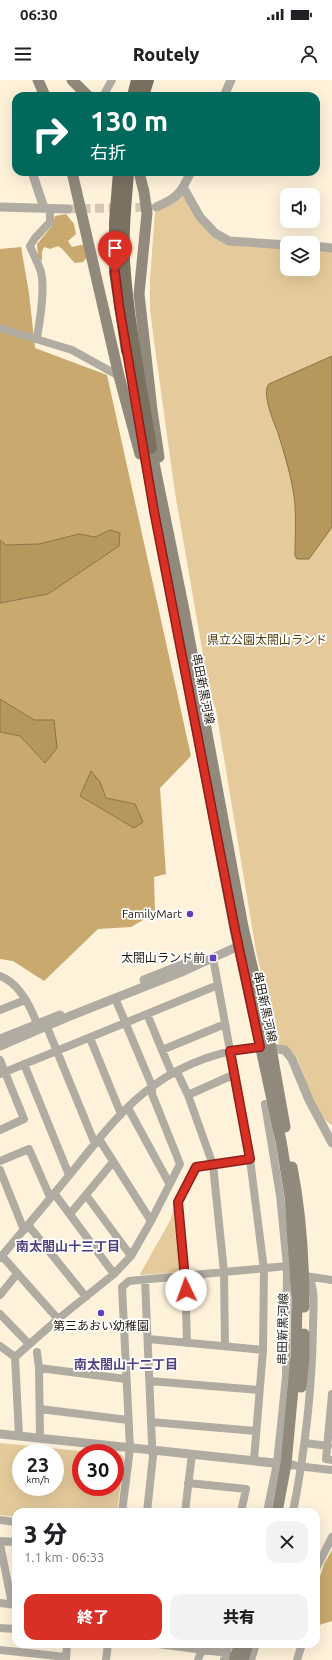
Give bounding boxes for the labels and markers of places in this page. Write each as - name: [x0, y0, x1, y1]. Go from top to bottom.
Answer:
- pin: [98, 231, 132, 272]
- place label: FamilyMart: [122, 907, 182, 920]
- marker: FamilyMart: [185, 909, 195, 919]
- place label: 太閤山ランド前: [121, 951, 205, 964]
- marker: 太閤山ランド前: [208, 953, 218, 963]
- marker: 第三あおい幼稚園: [96, 1308, 106, 1318]
- place label: 第三あおい幼稚園: [53, 1319, 149, 1332]

